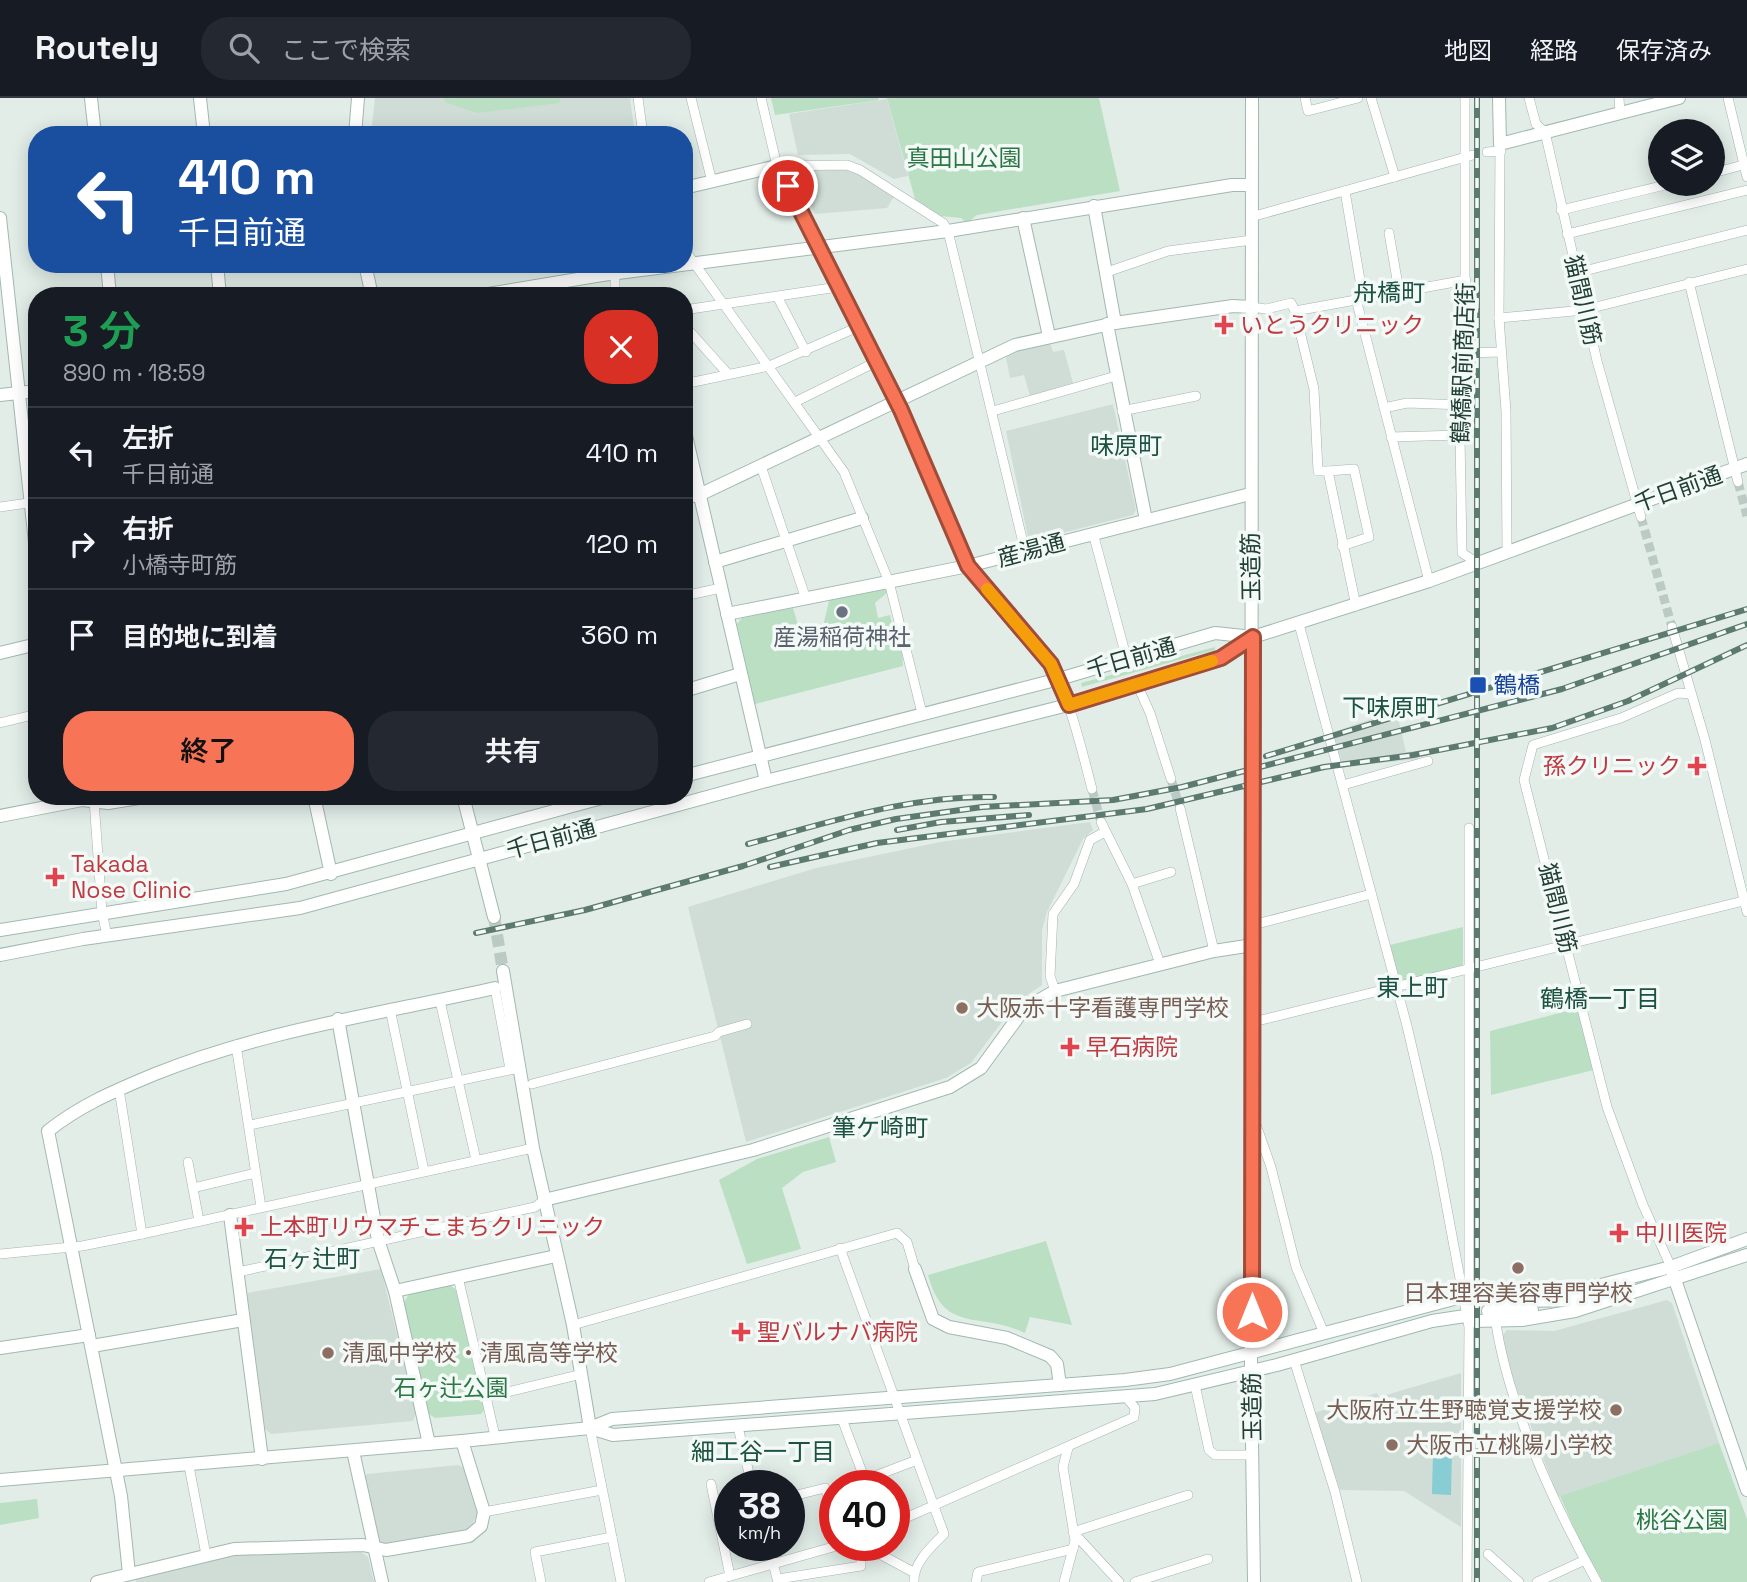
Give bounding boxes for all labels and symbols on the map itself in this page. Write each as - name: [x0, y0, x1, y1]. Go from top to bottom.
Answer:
- park label: 真田山公園: [907, 143, 1022, 173]
- pin: [758, 156, 818, 216]
- street label: 猫間川筋: [1558, 252, 1608, 348]
- district label: 舟橋町: [1353, 277, 1425, 308]
- street label: 鶴橋駅前商店街: [1445, 282, 1481, 444]
- place label: いとうクリニック: [1240, 310, 1424, 340]
- marker: いとうクリニック: [1214, 315, 1234, 335]
- district label: 味原町: [1090, 430, 1162, 461]
- street label: 千日前通: [1630, 459, 1726, 519]
- street label: 産湯通: [994, 527, 1068, 573]
- street label: 玉造筋: [1235, 532, 1267, 602]
- marker: 産湯稲荷神社: [834, 604, 850, 620]
- place label: 産湯稲荷神社: [773, 622, 911, 652]
- street label: 千日前通: [1083, 631, 1179, 685]
- place label: 鶴橋: [1494, 670, 1540, 700]
- marker: 鶴橋: [1468, 675, 1488, 695]
- district label: 下味原町: [1342, 692, 1438, 723]
- place label: 孫クリニック: [1543, 751, 1681, 781]
- marker: 孫クリニック: [1687, 756, 1707, 776]
- street label: 千日前通: [503, 813, 599, 865]
- place label: Takada Nose Clinic: [71, 849, 192, 905]
- street label: 猫間川筋: [1532, 860, 1584, 956]
- marker: Takada Nose Clinic: [45, 867, 65, 887]
- district label: 東上町: [1376, 972, 1448, 1003]
- district label: 鶴橋一丁目: [1540, 983, 1660, 1014]
- place label: 大阪赤十字看護専門学校: [976, 993, 1229, 1023]
- marker: 大阪赤十字看護専門学校: [954, 1000, 970, 1016]
- place label: 早石病院: [1086, 1032, 1178, 1062]
- marker: 早石病院: [1060, 1037, 1080, 1057]
- district label: 筆ケ崎町: [832, 1112, 928, 1143]
- place label: 上本町リウマチこまちクリニック: [260, 1212, 605, 1242]
- marker: 上本町リウマチこまちクリニック: [234, 1217, 254, 1237]
- place label: 中川医院: [1635, 1218, 1727, 1248]
- marker: 中川医院: [1609, 1223, 1629, 1243]
- district label: 石ヶ辻町: [264, 1243, 360, 1274]
- marker: 日本理容美容専門学校: [1510, 1260, 1526, 1276]
- position arrow: [1215, 1275, 1289, 1349]
- place label: 日本理容美容専門学校: [1403, 1278, 1633, 1308]
- place label: 聖バルナバ病院: [757, 1317, 918, 1347]
- marker: 聖バルナバ病院: [731, 1322, 751, 1342]
- place label: 清風中学校・清風高等学校: [342, 1338, 618, 1368]
- marker: 清風中学校・清風高等学校: [320, 1345, 336, 1361]
- street label: 玉造筋: [1236, 1372, 1268, 1442]
- park label: 石ヶ辻公園: [394, 1373, 509, 1403]
- place label: 大阪府立生野聴覚支援学校: [1326, 1395, 1602, 1425]
- marker: 大阪府立生野聴覚支援学校: [1608, 1402, 1624, 1418]
- place label: 大阪市立桃陽小学校: [1406, 1430, 1613, 1460]
- district label: 細工谷一丁目: [691, 1436, 835, 1467]
- marker: 大阪市立桃陽小学校: [1384, 1437, 1400, 1453]
- speed limit sign: 40: [819, 1470, 910, 1561]
- park label: 桃谷公園: [1636, 1505, 1728, 1535]

